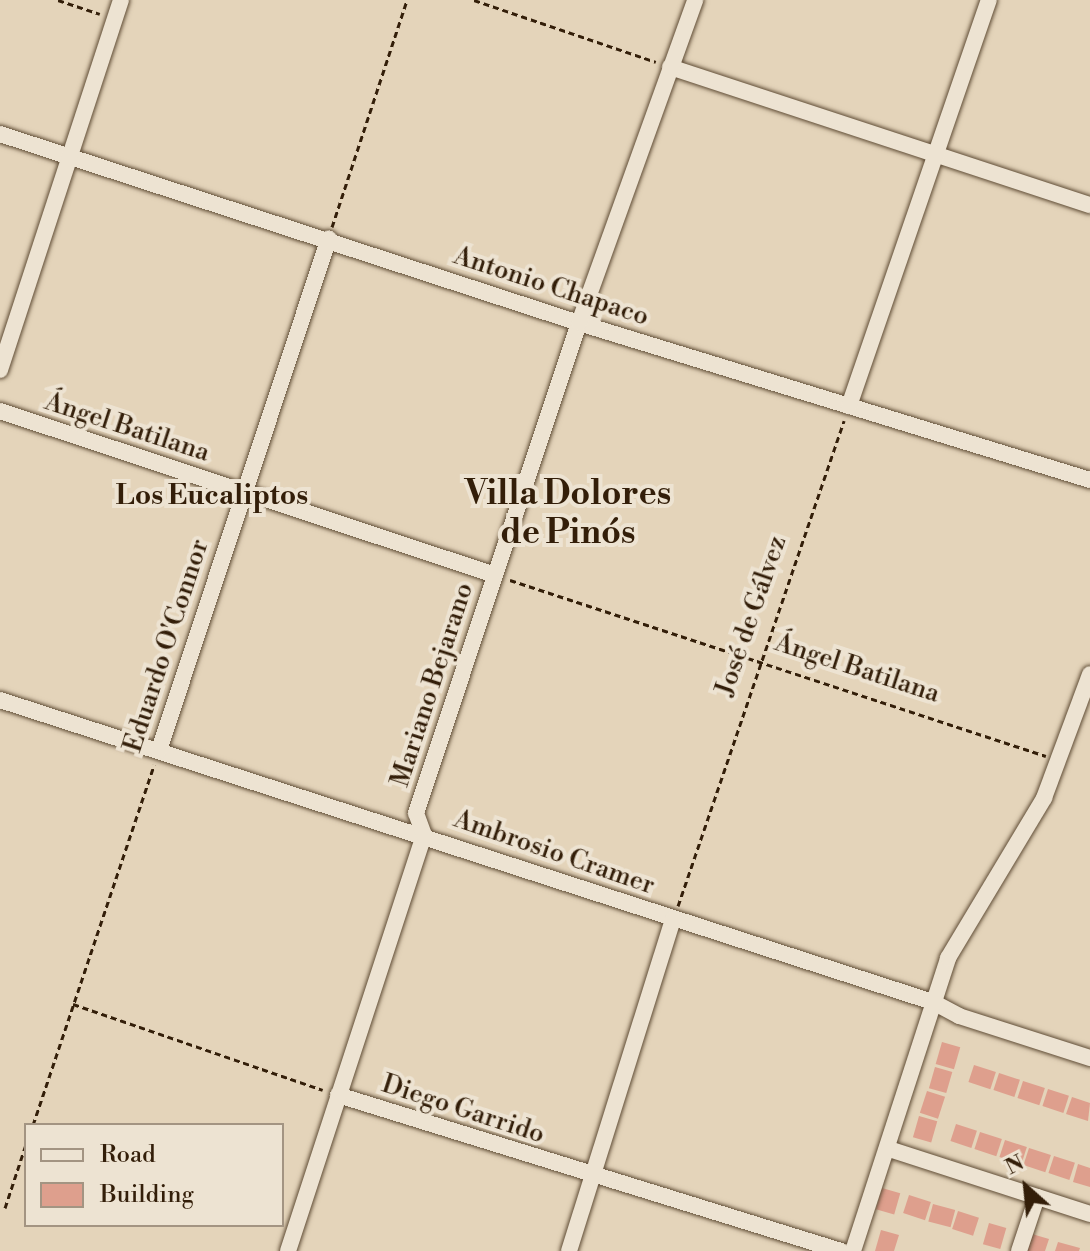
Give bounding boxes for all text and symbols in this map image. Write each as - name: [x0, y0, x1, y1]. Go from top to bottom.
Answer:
- street label: Antonio Chapaco: [449, 241, 653, 333]
- street label: Ángel Batilana: [41, 387, 213, 469]
- district label: Villa Dolores de Pinós: [465, 474, 671, 554]
- district label: Los Eucaliptos: [116, 479, 308, 513]
- street label: José de Gálvez: [710, 532, 794, 700]
- street label: Eduardo O'Connor: [118, 536, 216, 756]
- street label: Mariano Bejarano: [385, 579, 481, 791]
- street label: Ángel Batilana: [771, 628, 943, 710]
- street label: Ambrosio Cramer: [450, 804, 658, 902]
- street label: Diego Garrido: [378, 1069, 548, 1151]
- legend: [24, 1123, 284, 1227]
- text: Road: [100, 1140, 156, 1170]
- north arrow: [986, 1147, 1066, 1227]
- text: N: [1001, 1149, 1029, 1181]
- text: Building: [100, 1180, 194, 1210]

